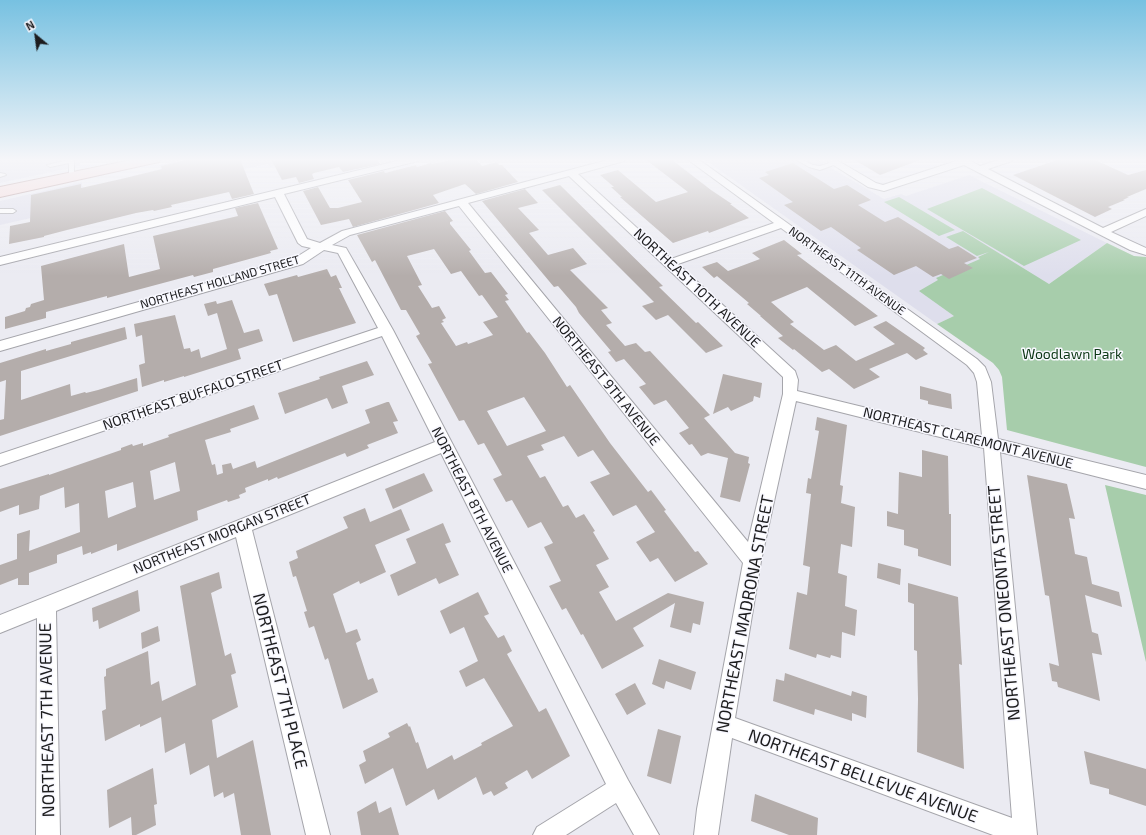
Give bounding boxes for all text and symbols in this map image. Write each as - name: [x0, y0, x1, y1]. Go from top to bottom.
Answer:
- north arrow: [16, 16, 56, 56]
- text: N: [23, 17, 37, 33]
- street label: NORTHEAST 11TH AVENUE: [786, 224, 908, 318]
- street label: NORTHEAST 10TH AVENUE: [630, 225, 764, 351]
- street label: NORTHEAST HOLLAND STREET: [138, 252, 302, 312]
- street label: NORTHEAST 9TH AVENUE: [549, 313, 663, 449]
- park label: Woodlawn Park: [1022, 346, 1122, 362]
- street label: NORTHEAST BUFFALO STREET: [101, 356, 285, 434]
- street label: NORTHEAST CLAREMONT AVENUE: [861, 404, 1075, 472]
- street label: NORTHEAST 8TH AVENUE: [428, 424, 516, 576]
- street label: NORTHEAST ONEONTA STREET: [984, 484, 1024, 722]
- street label: NORTHEAST MORGAN STREET: [131, 491, 313, 577]
- street label: NORTHEAST MADRONA STREET: [712, 493, 778, 735]
- street label: NORTHEAST 7TH PLACE: [248, 591, 312, 771]
- street label: NORTHEAST 7TH AVENUE: [35, 623, 59, 817]
- street label: NORTHEAST BELLEVUE AVENUE: [745, 725, 981, 827]

